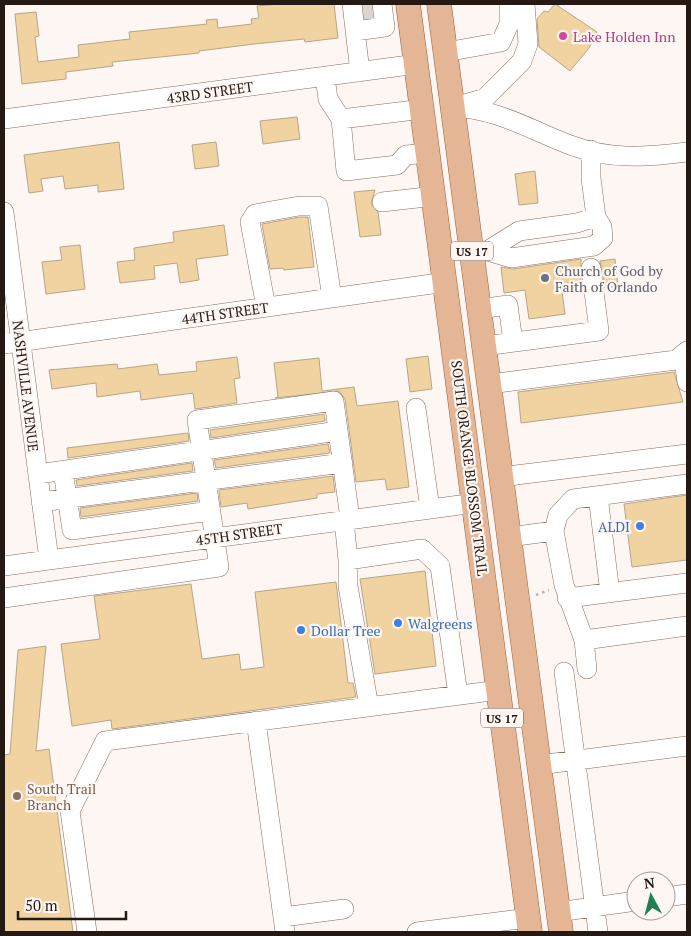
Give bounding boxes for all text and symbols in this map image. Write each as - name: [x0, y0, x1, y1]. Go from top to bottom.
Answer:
- place label: Lake Holden Inn: [573, 27, 676, 46]
- marker: Lake Holden Inn: [557, 30, 569, 42]
- street label: 43RD STREET: [165, 76, 255, 107]
- road number: US 17: [451, 242, 493, 260]
- place label: Church of God by Faith of Orlando: [555, 261, 664, 296]
- marker: Church of God by Faith of Orlando: [539, 272, 551, 284]
- street label: 44TH STREET: [180, 297, 270, 328]
- street label: NASHVILLE AVENUE: [9, 319, 43, 453]
- street label: SOUTH ORANGE BLOSSOM TRAIL: [447, 359, 493, 577]
- place label: ALDI: [598, 517, 630, 536]
- street label: 45TH STREET: [194, 518, 284, 549]
- marker: ALDI: [634, 520, 646, 532]
- place label: Walgreens: [408, 614, 473, 633]
- marker: Walgreens: [392, 617, 404, 629]
- place label: Dollar Tree: [311, 621, 381, 640]
- marker: Dollar Tree: [295, 624, 307, 636]
- road number: US 17: [481, 708, 523, 728]
- place label: South Trail Branch: [27, 779, 96, 814]
- marker: South Trail Branch: [11, 790, 23, 802]
- north arrow: [626, 871, 676, 921]
- text: N: [643, 872, 656, 893]
- scale bar: [18, 888, 125, 920]
- text: 50 m: [25, 895, 58, 915]

